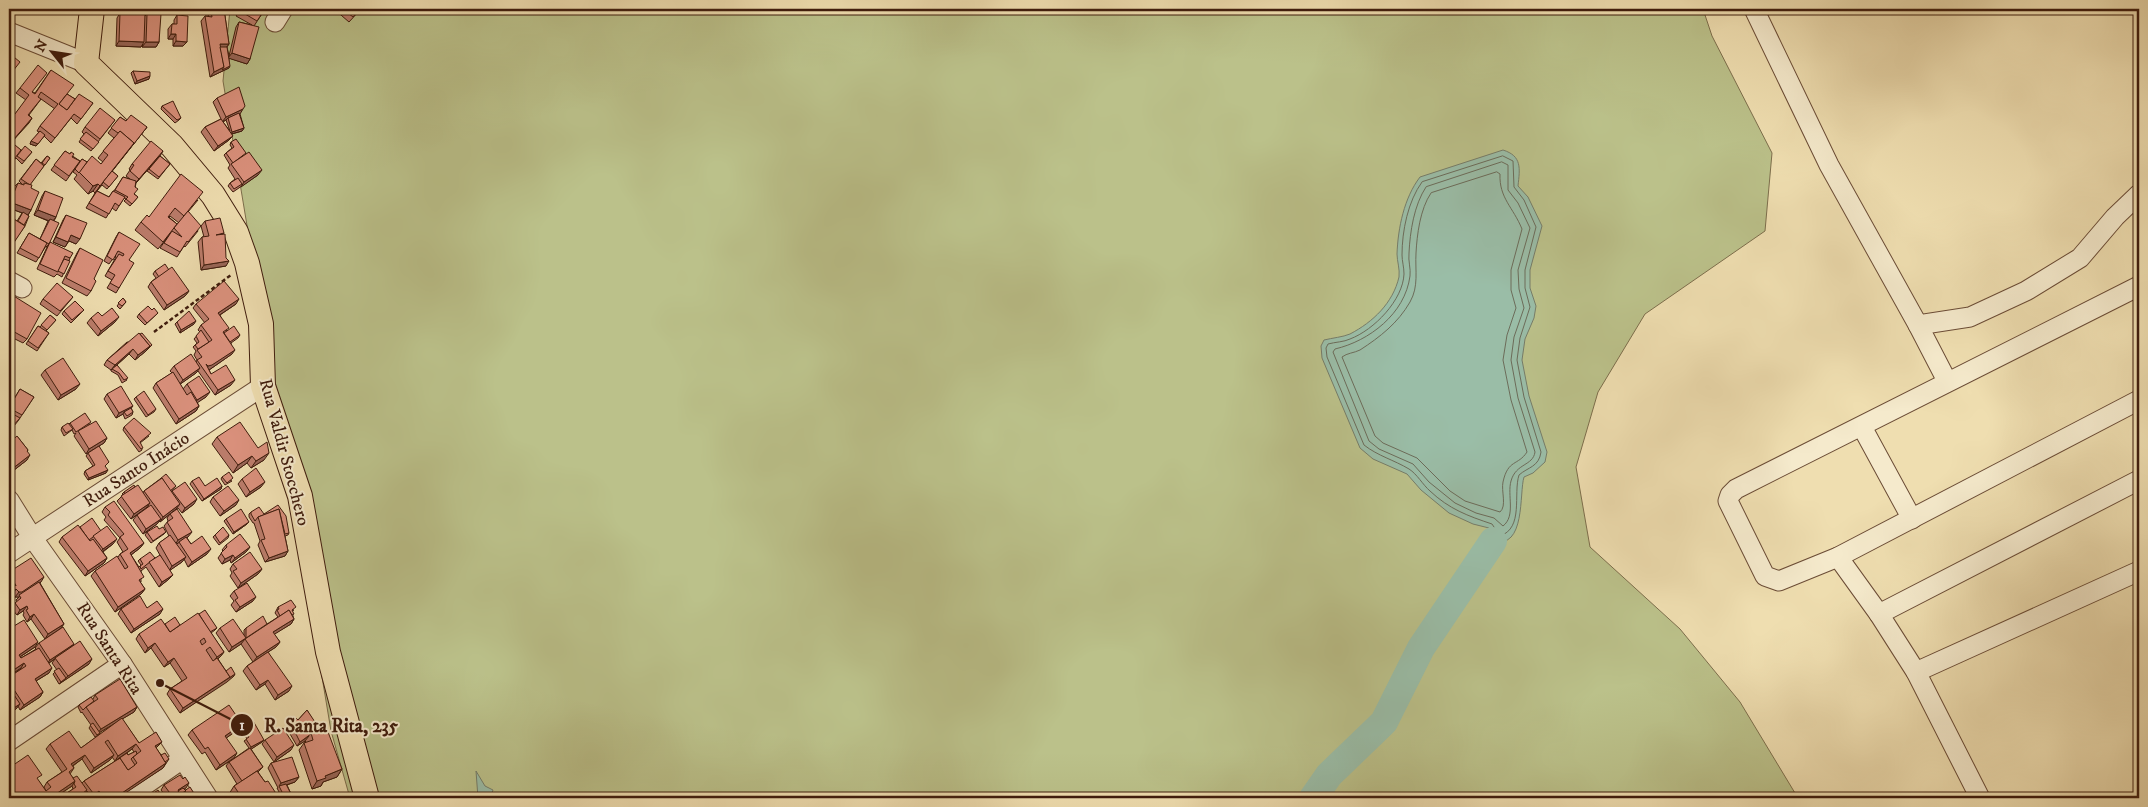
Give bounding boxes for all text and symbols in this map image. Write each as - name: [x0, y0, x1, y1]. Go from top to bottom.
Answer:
- north arrow: [28, 28, 78, 78]
- text: N: [31, 36, 53, 55]
- street label: Rua Valdir Stocchero: [254, 376, 314, 528]
- street label: Rua Santo Inácio: [79, 427, 194, 512]
- street label: Rua Santa Rita: [71, 598, 147, 699]
- callout: R. Santa Rita, 235: [229, 708, 408, 742]
- text: R. Santa Rita, 235: [264, 715, 399, 738]
- text: 1: [239, 716, 245, 735]

